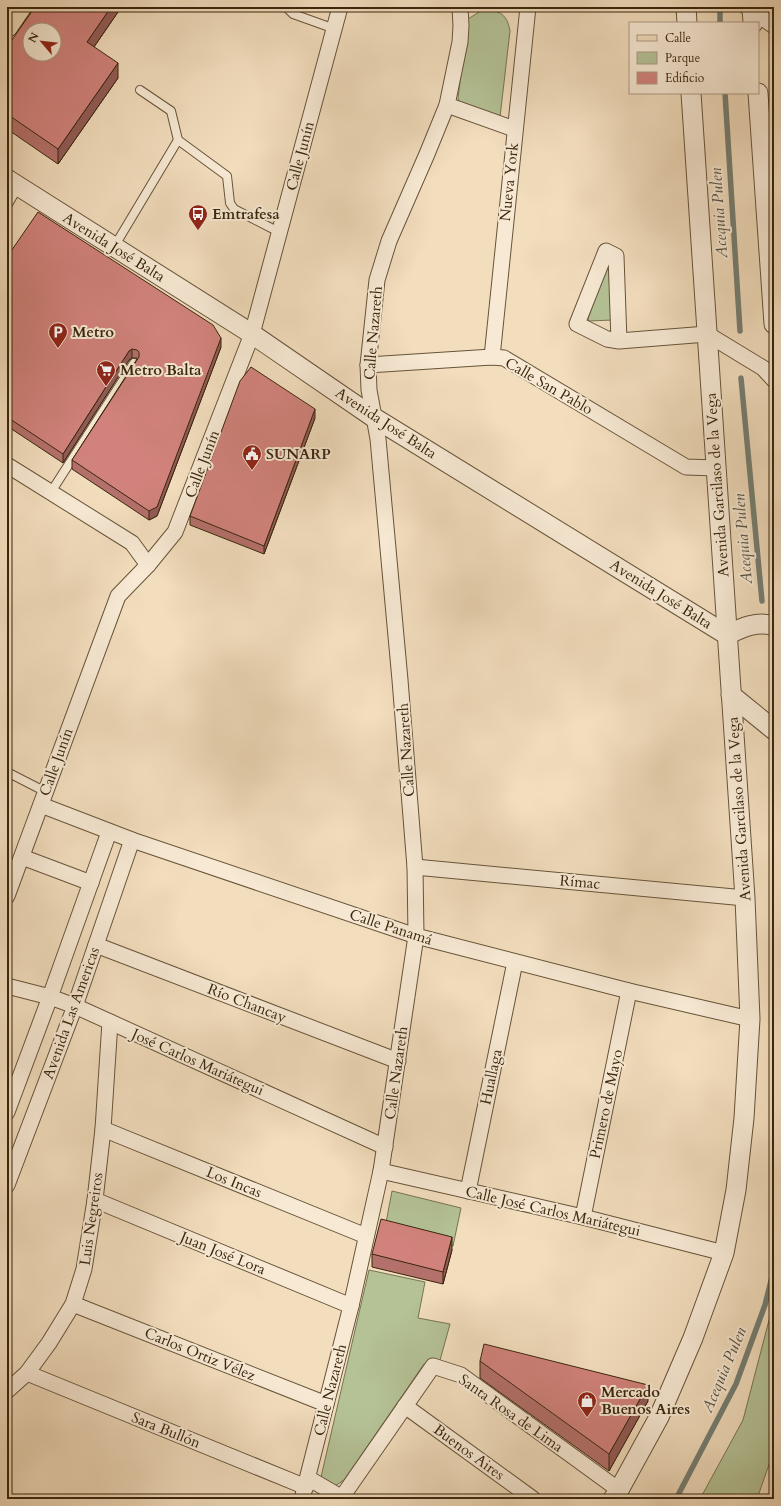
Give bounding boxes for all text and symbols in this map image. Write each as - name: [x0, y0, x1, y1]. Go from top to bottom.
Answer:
- north arrow: [22, 22, 62, 62]
- legend: [629, 22, 759, 94]
- text: N: [25, 29, 43, 45]
- text: Calle: [665, 30, 691, 46]
- text: Parque: [665, 50, 700, 66]
- text: Edificio: [665, 70, 705, 86]
- street label: Calle Junín: [281, 119, 319, 193]
- street label: Nueva York: [495, 142, 523, 222]
- water label: Acequia Pulen: [705, 167, 733, 260]
- bus stop icon: Emtrafesa: [187, 203, 209, 231]
- place label: Emtrafesa: [212, 204, 280, 224]
- street label: Avenida José Balta: [59, 207, 169, 287]
- street label: Calle Nazareth: [359, 284, 387, 381]
- parking icon: Metro: [47, 321, 69, 349]
- place label: Metro: [72, 322, 114, 342]
- street label: Calle San Pablo: [501, 353, 597, 419]
- supermarket icon: Metro Balta: [95, 359, 117, 387]
- place label: Metro Balta: [120, 360, 202, 380]
- street label: Avenida José Balta: [331, 383, 441, 464]
- street label: Avenida Garcilaso de la Vega: [701, 392, 733, 578]
- street label: Calle Junín: [180, 427, 224, 501]
- public building icon: SUNARP: [241, 443, 263, 471]
- place label: SUNARP: [266, 444, 331, 464]
- water label: Acequia Pulen: [728, 493, 758, 586]
- street label: Avenida José Balta: [606, 554, 716, 634]
- street label: Calle Nazareth: [393, 702, 419, 798]
- street label: Avenida Garcilaso de la Vega: [723, 716, 755, 902]
- street label: Calle Junín: [34, 725, 78, 799]
- street label: Rímac: [559, 870, 601, 894]
- street label: Calle Panamá: [347, 904, 435, 950]
- street label: Avenida Las Americas: [38, 944, 104, 1082]
- street label: Río Chancay: [205, 979, 289, 1027]
- street label: José Carlos Mariátegui: [127, 1023, 267, 1100]
- street label: Calle Nazareth: [380, 1024, 413, 1121]
- street label: Huallaga: [475, 1047, 507, 1107]
- street label: Primero de Mayo: [585, 1048, 627, 1160]
- street label: Los Incas: [203, 1162, 265, 1202]
- street label: Luis Negreiros: [75, 1171, 107, 1267]
- street label: Calle José Carlos Mariátegui: [464, 1181, 642, 1241]
- street label: Juan José Lora: [175, 1226, 269, 1279]
- street label: Carlos Ortiz Vélez: [142, 1323, 259, 1385]
- water label: Acequia Pulen: [696, 1324, 752, 1417]
- street label: Calle Nazareth: [309, 1341, 351, 1438]
- street label: Santa Rosa de Lima: [455, 1370, 568, 1457]
- place label: Mercado Buenos Aires: [601, 1382, 690, 1419]
- shop icon: Mercado Buenos Aires: [576, 1390, 598, 1418]
- street label: Sara Bullón: [129, 1407, 204, 1453]
- street label: Buenos Aires: [430, 1419, 508, 1485]

